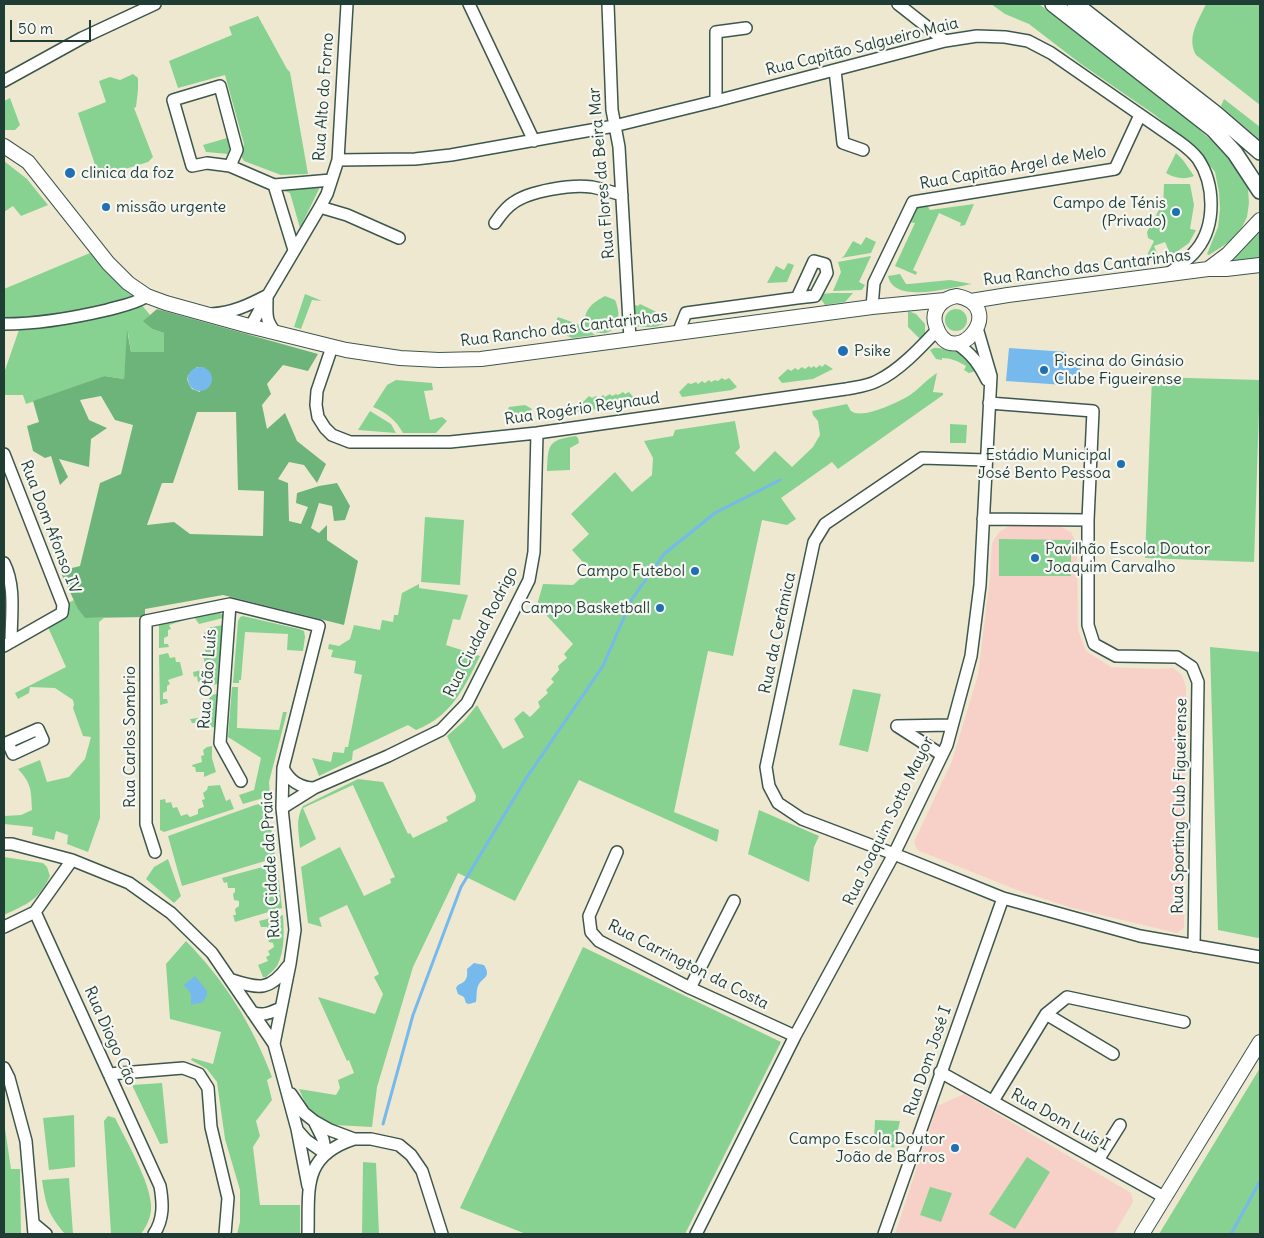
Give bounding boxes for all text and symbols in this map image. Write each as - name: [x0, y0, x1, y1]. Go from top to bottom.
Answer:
- scale bar: [12, 10, 94, 42]
- street label: Rua Capitão Salgueiro Maia: [764, 14, 960, 80]
- text: 50 m: [18, 19, 53, 38]
- street label: Rua Alto do Forno: [310, 32, 338, 162]
- street label: Rua Flores da Beira Mar: [585, 86, 619, 260]
- street label: Rua Capitão Argel de Melo: [918, 142, 1108, 194]
- place label: clinica da foz: [81, 163, 174, 183]
- marker: clinica da foz: [63, 166, 77, 180]
- place label: Campo de Ténis (Privado): [1053, 193, 1166, 231]
- place label: missão urgente: [116, 197, 226, 217]
- marker: missão urgente: [100, 201, 112, 213]
- marker: Campo de Ténis (Privado): [1170, 206, 1182, 218]
- street label: Rua Rancho das Cantarinhas: [982, 246, 1192, 290]
- street label: Rua Rancho das Cantarinhas: [459, 307, 669, 351]
- place label: Psike: [854, 341, 891, 361]
- marker: Psike: [836, 344, 850, 358]
- place label: Piscina do Ginásio Clube Figueirense: [1054, 351, 1184, 389]
- marker: Piscina do Ginásio Clube Figueirense: [1038, 364, 1050, 376]
- street label: Rua Rogério Reynaud: [503, 389, 661, 429]
- place label: Estádio Municipal José Bento Pessoa: [977, 445, 1111, 483]
- street label: Rua Dom Afonso IV: [16, 458, 84, 596]
- marker: Estádio Municipal José Bento Pessoa: [1115, 458, 1127, 470]
- place label: Pavilhão Escola Doutor Joaquim Carvalho: [1045, 539, 1210, 577]
- marker: Pavilhão Escola Doutor Joaquim Carvalho: [1029, 552, 1041, 564]
- place label: Campo Futebol: [576, 561, 685, 581]
- street label: Rua Ciudad Rodrigo: [440, 564, 522, 700]
- marker: Campo Futebol: [689, 565, 701, 577]
- street label: Rua da Cerâmica: [756, 571, 800, 695]
- place label: Campo Basketball: [520, 598, 650, 618]
- marker: Campo Basketball: [654, 602, 666, 614]
- street label: Rua Otão Luís: [195, 628, 221, 730]
- street label: Rua Carlos Sombrio: [120, 666, 140, 808]
- street label: Rua Sporting Club Figueirense: [1169, 698, 1191, 914]
- street label: Rua Joaquim Sotto Mayor: [840, 733, 938, 909]
- street label: Rua Cidade da Praia: [258, 791, 284, 939]
- street label: Rua Carrington da Costa: [604, 916, 772, 1014]
- street label: Rua Diogo Cão: [80, 983, 140, 1089]
- street label: Rua Dom José I: [900, 1004, 956, 1118]
- street label: Rua Dom Luís I: [1007, 1085, 1113, 1155]
- place label: Campo Escola Doutor João de Barros: [789, 1129, 945, 1167]
- marker: Campo Escola Doutor João de Barros: [949, 1142, 961, 1154]

